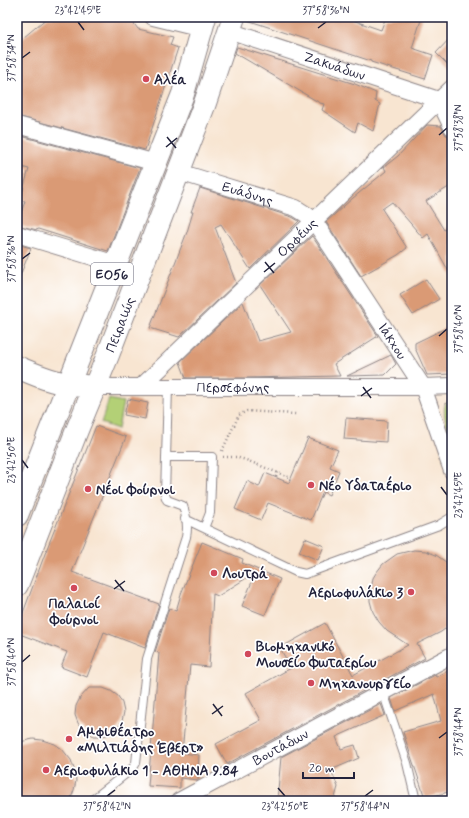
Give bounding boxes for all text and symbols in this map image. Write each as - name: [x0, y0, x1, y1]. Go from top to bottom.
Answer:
- text: 23°42'45"E: [55, 4, 101, 18]
- text: 37°58'36"N: [303, 4, 350, 18]
- text: 37°58'34"N: [5, 34, 19, 82]
- street label: Ζακυάδων: [301, 48, 367, 85]
- place label: Αλέα: [154, 70, 186, 89]
- marker: Αλέα: [141, 74, 151, 84]
- text: 37°58'38"N: [452, 104, 466, 151]
- street label: Ευάδνης: [220, 178, 275, 210]
- street label: Ορφέως: [273, 215, 321, 262]
- text: 37°58'36"N: [5, 235, 19, 282]
- road number: ΕΟ56: [91, 263, 133, 285]
- street label: Πειραιώς: [102, 294, 140, 355]
- text: 37°58'40"N: [452, 304, 466, 353]
- street label: Ιάκχου: [373, 320, 410, 363]
- street label: Περσεφόνης: [197, 379, 269, 397]
- text: 23°42'50"E: [5, 436, 19, 483]
- text: 23°42'45"E: [452, 472, 466, 518]
- place label: Νέο Υδαταέριο: [319, 476, 412, 495]
- place label: Νέοι Φούρνοι: [96, 480, 176, 499]
- marker: Νέο Υδαταέριο: [306, 480, 316, 490]
- marker: Νέοι Φούρνοι: [83, 484, 93, 494]
- place label: Λουτρά: [222, 565, 268, 583]
- marker: Λουτρά: [209, 568, 219, 578]
- marker: Παλαιοί Φούρνοι: [69, 583, 79, 593]
- place label: Αεριοφυλάκιο 3: [308, 584, 404, 602]
- marker: Αεριοφυλάκιο 3: [406, 587, 416, 597]
- place label: Παλαιοί Φούρνοι: [48, 595, 101, 629]
- text: 37°58'40"N: [5, 637, 19, 686]
- place label: Βιομηχανικό Μουσείο Φωταερίου: [256, 638, 377, 672]
- marker: Βιομηχανικό Μουσείο Φωταερίου: [243, 649, 253, 659]
- place label: Μηχανουργείο: [319, 675, 411, 693]
- marker: Μηχανουργείο: [306, 678, 316, 688]
- text: 37°58'44"N: [452, 707, 466, 756]
- place label: Αμφιθέατρο «Μιλτιάδης Έβερτ»: [77, 722, 203, 757]
- street label: Βουτάδων: [250, 725, 312, 770]
- marker: Αμφιθέατρο «Μιλτιάδης Έβερτ»: [64, 734, 74, 744]
- scale bar: [303, 754, 354, 780]
- text: 20 m: [309, 761, 335, 777]
- place label: Αεριοφυλάκιο 1 - ΑΘΗΝΑ 9.84: [54, 762, 239, 780]
- marker: Αεριοφυλάκιο 1 - ΑΘΗΝΑ 9.84: [41, 765, 51, 775]
- text: 37°58'42"N: [83, 800, 131, 814]
- text: 23°42'50"E: [262, 800, 309, 814]
- text: 37°58'44"N: [341, 800, 390, 814]

